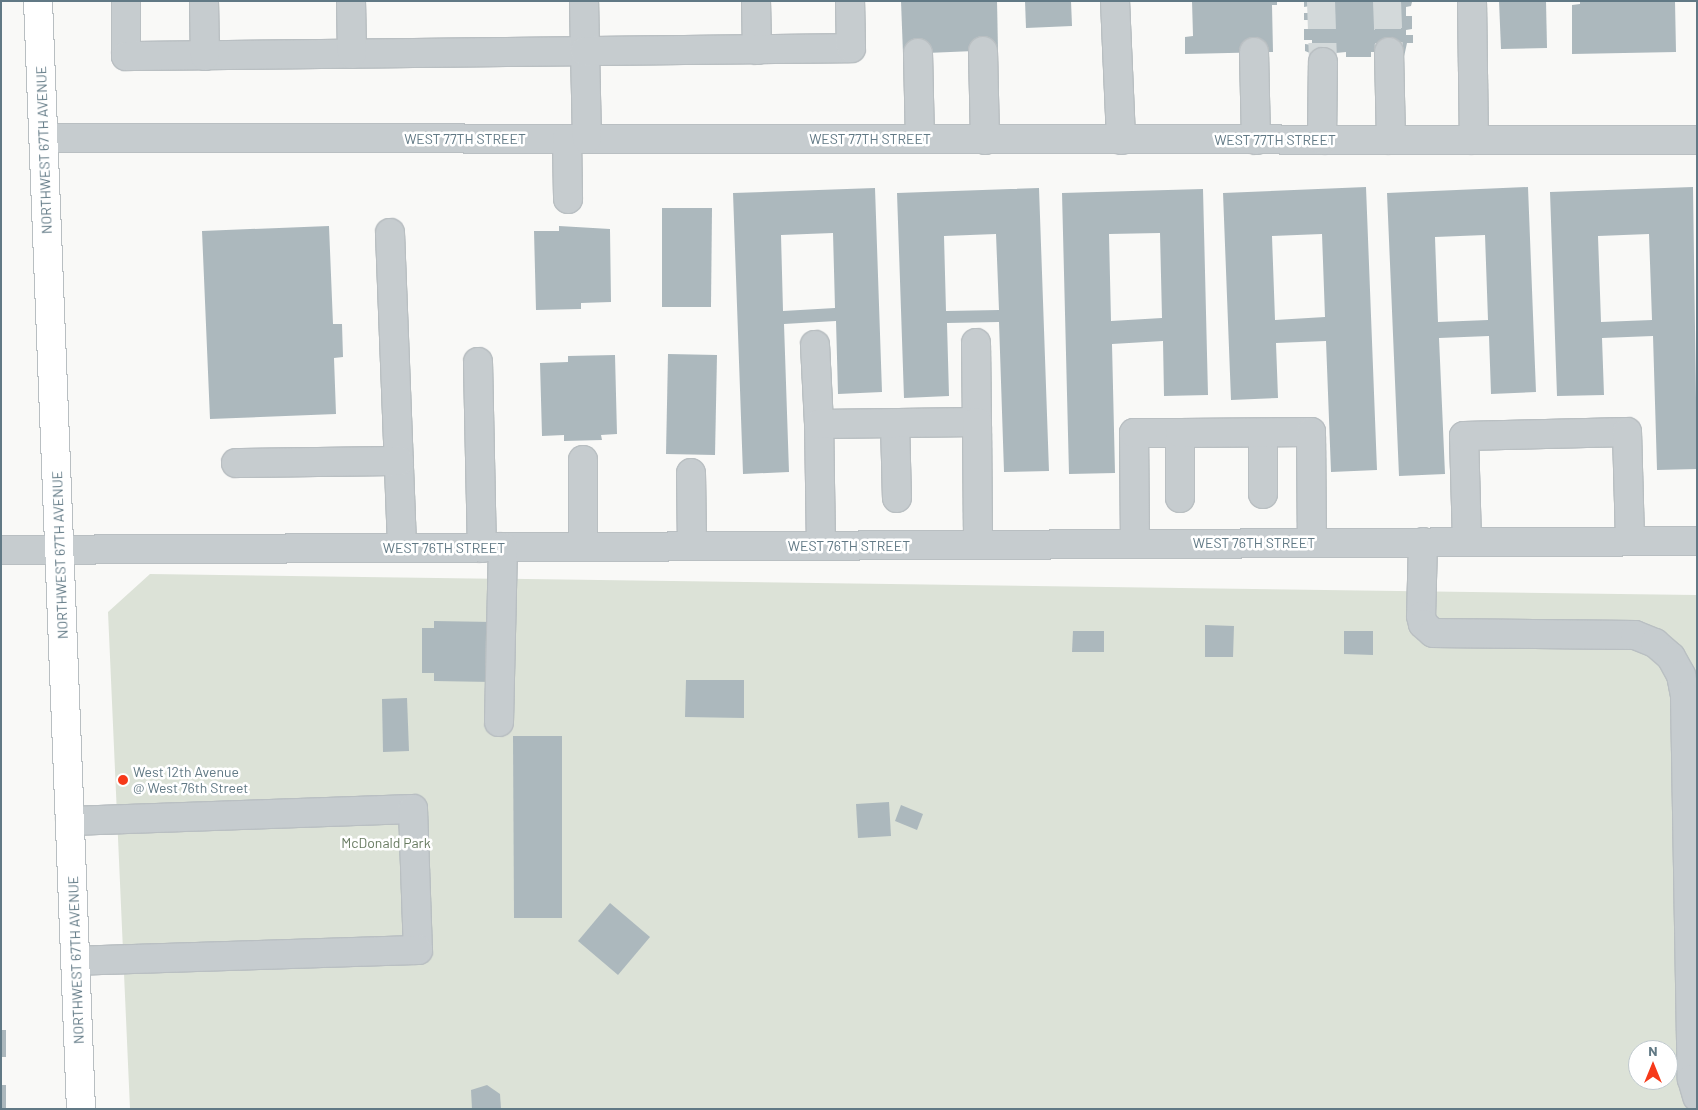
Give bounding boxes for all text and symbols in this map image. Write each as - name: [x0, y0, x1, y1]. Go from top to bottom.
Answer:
- street label: NORTHWEST 67TH AVENUE: [33, 66, 55, 234]
- street label: WEST 77TH STREET: [404, 131, 526, 147]
- street label: WEST 77TH STREET: [809, 131, 931, 147]
- street label: WEST 77TH STREET: [1214, 132, 1336, 148]
- street label: NORTHWEST 67TH AVENUE: [49, 471, 71, 639]
- street label: WEST 76TH STREET: [1193, 535, 1315, 551]
- street label: WEST 76TH STREET: [788, 538, 910, 554]
- street label: WEST 76TH STREET: [383, 540, 505, 556]
- place label: West 12th Avenue @ West 76th Street: [133, 764, 248, 796]
- marker: West 12th Avenue @ West 76th Street: [117, 774, 129, 786]
- park label: McDonald Park: [341, 835, 431, 851]
- street label: NORTHWEST 67TH AVENUE: [65, 876, 87, 1044]
- north arrow: [1628, 1040, 1678, 1090]
- text: N: [1648, 1042, 1658, 1059]

